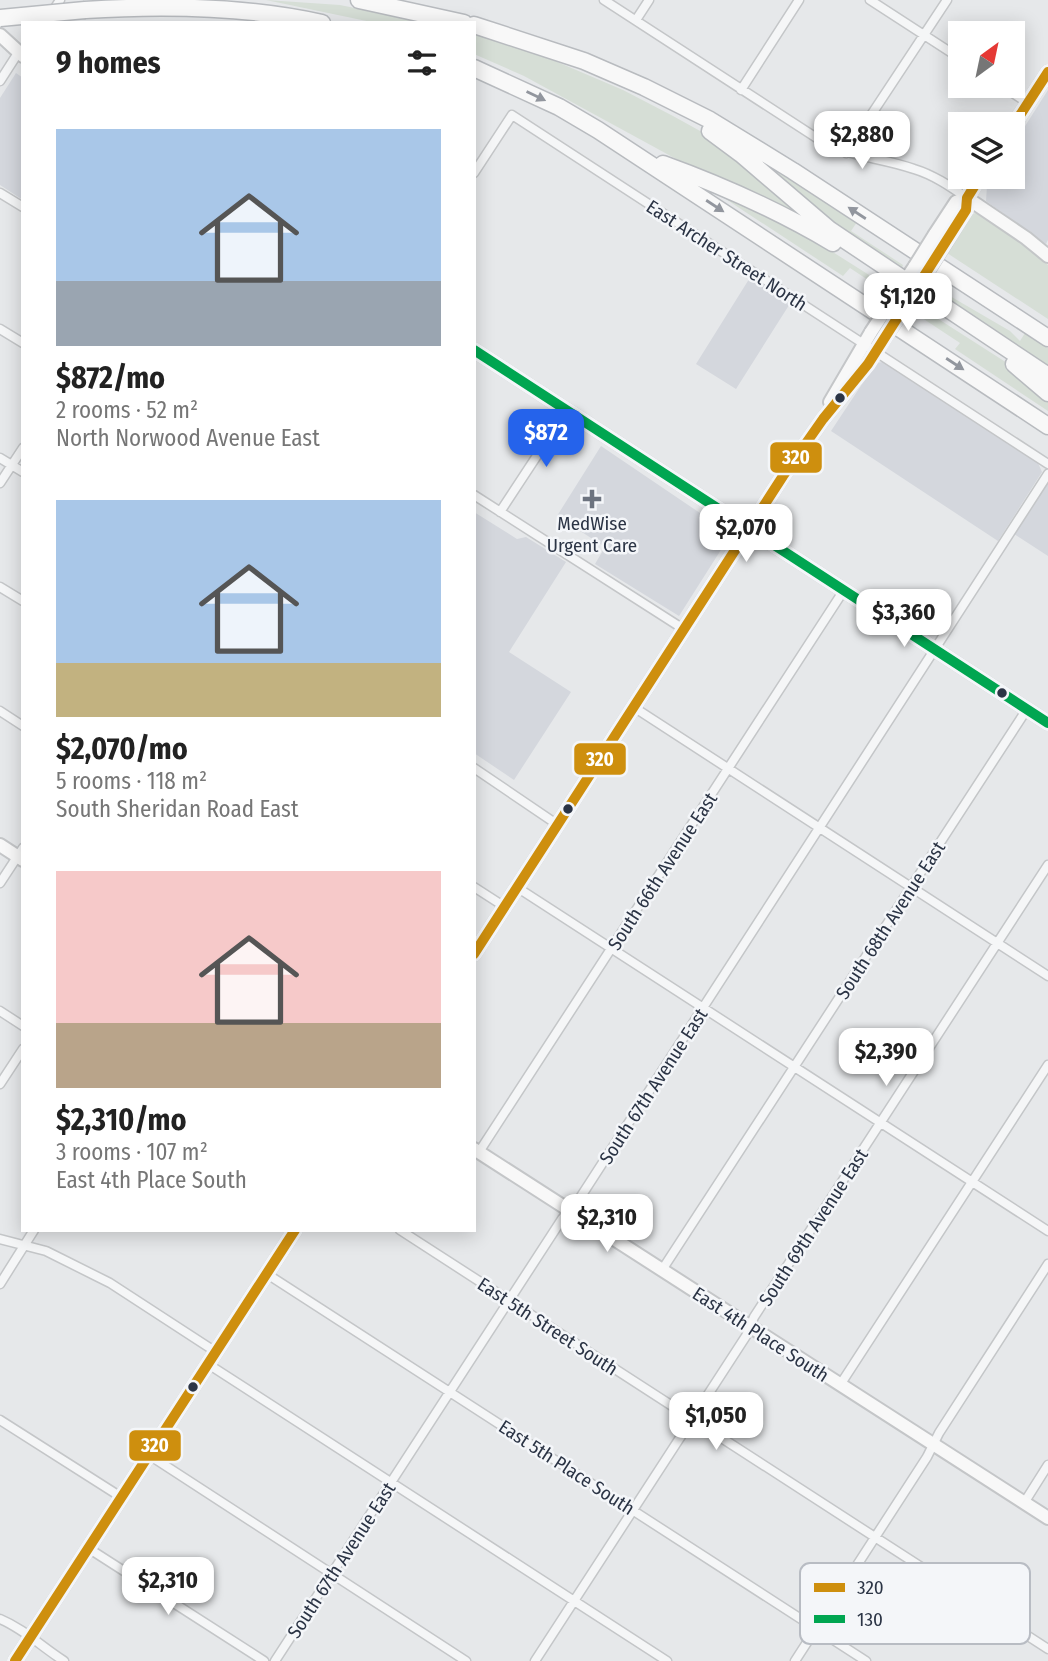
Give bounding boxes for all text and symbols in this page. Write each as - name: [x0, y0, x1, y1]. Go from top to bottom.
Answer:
- north arrow: [948, 21, 1026, 98]
- map controls: [948, 21, 1025, 189]
- icon: filters: [403, 44, 441, 82]
- text: 9 homes: [56, 45, 161, 81]
- one-way arrow: [526, 91, 546, 102]
- pin: $2,880: [805, 111, 919, 171]
- button: layers: [948, 112, 1025, 189]
- text: $2,880: [830, 120, 894, 148]
- icon: home: [186, 175, 312, 301]
- street label: East Archer Street North: [642, 195, 811, 316]
- one-way arrow: [706, 199, 724, 213]
- one-way arrow: [848, 206, 866, 220]
- pin: $1,120: [851, 274, 965, 333]
- text: $1,120: [880, 282, 936, 310]
- one-way arrow: [945, 357, 964, 370]
- text: $872/mo: [56, 360, 165, 396]
- unlabelled marker: [833, 391, 847, 405]
- text: 2 rooms · 52 m²: [56, 396, 198, 424]
- pin: $872: [505, 410, 587, 469]
- text: $872: [524, 418, 568, 446]
- text: North Norwood Avenue East: [56, 424, 320, 452]
- line badge: 320: [769, 441, 823, 474]
- text: 320: [781, 446, 810, 469]
- marker: MedWise Urgent Care: [582, 489, 602, 509]
- pin: $2,070: [689, 504, 803, 564]
- place label: MedWise Urgent Care: [547, 512, 637, 557]
- text: $2,070: [715, 513, 777, 541]
- icon: home: [186, 546, 312, 672]
- pin: $3,360: [847, 590, 961, 649]
- text: $3,360: [872, 598, 936, 626]
- unlabelled marker: [995, 686, 1009, 700]
- text: $2,070/mo: [56, 731, 188, 767]
- line badge: 320: [573, 742, 627, 776]
- text: 320: [585, 748, 614, 771]
- text: 5 rooms · 118 m²: [56, 767, 207, 795]
- street label: South 66th Avenue East: [603, 787, 722, 954]
- text: South Sheridan Road East: [56, 795, 298, 823]
- unlabelled marker: [561, 802, 575, 816]
- street label: South 68th Avenue East: [831, 836, 950, 1003]
- icon: home: [186, 917, 312, 1043]
- street label: South 67th Avenue East: [594, 1003, 713, 1169]
- pin: $2,390: [829, 1028, 943, 1088]
- text: $2,390: [855, 1037, 917, 1065]
- text: $2,310/mo: [56, 1102, 187, 1138]
- text: 3 rooms · 107 m²: [56, 1138, 208, 1166]
- street label: South 69th Avenue East: [754, 1144, 873, 1310]
- text: East 4th Place South: [56, 1166, 247, 1194]
- pin: $2,310: [550, 1194, 664, 1254]
- text: $2,310: [577, 1203, 637, 1231]
- street label: East 5th Street South: [473, 1272, 622, 1380]
- street label: East 4th Place South: [688, 1282, 833, 1387]
- unlabelled marker: [186, 1380, 200, 1394]
- pin: $1,050: [659, 1392, 773, 1452]
- text: $1,050: [685, 1401, 747, 1429]
- street label: East 5th Place South: [495, 1415, 639, 1520]
- line badge: 320: [128, 1429, 182, 1462]
- text: 320: [140, 1434, 169, 1457]
- street label: South 67th Avenue East: [282, 1477, 401, 1643]
- pin: $2,310: [111, 1558, 225, 1617]
- legend: [800, 1563, 1030, 1644]
- text: $2,310: [138, 1566, 198, 1594]
- text: 320: [857, 1576, 884, 1599]
- text: 130: [857, 1608, 883, 1631]

